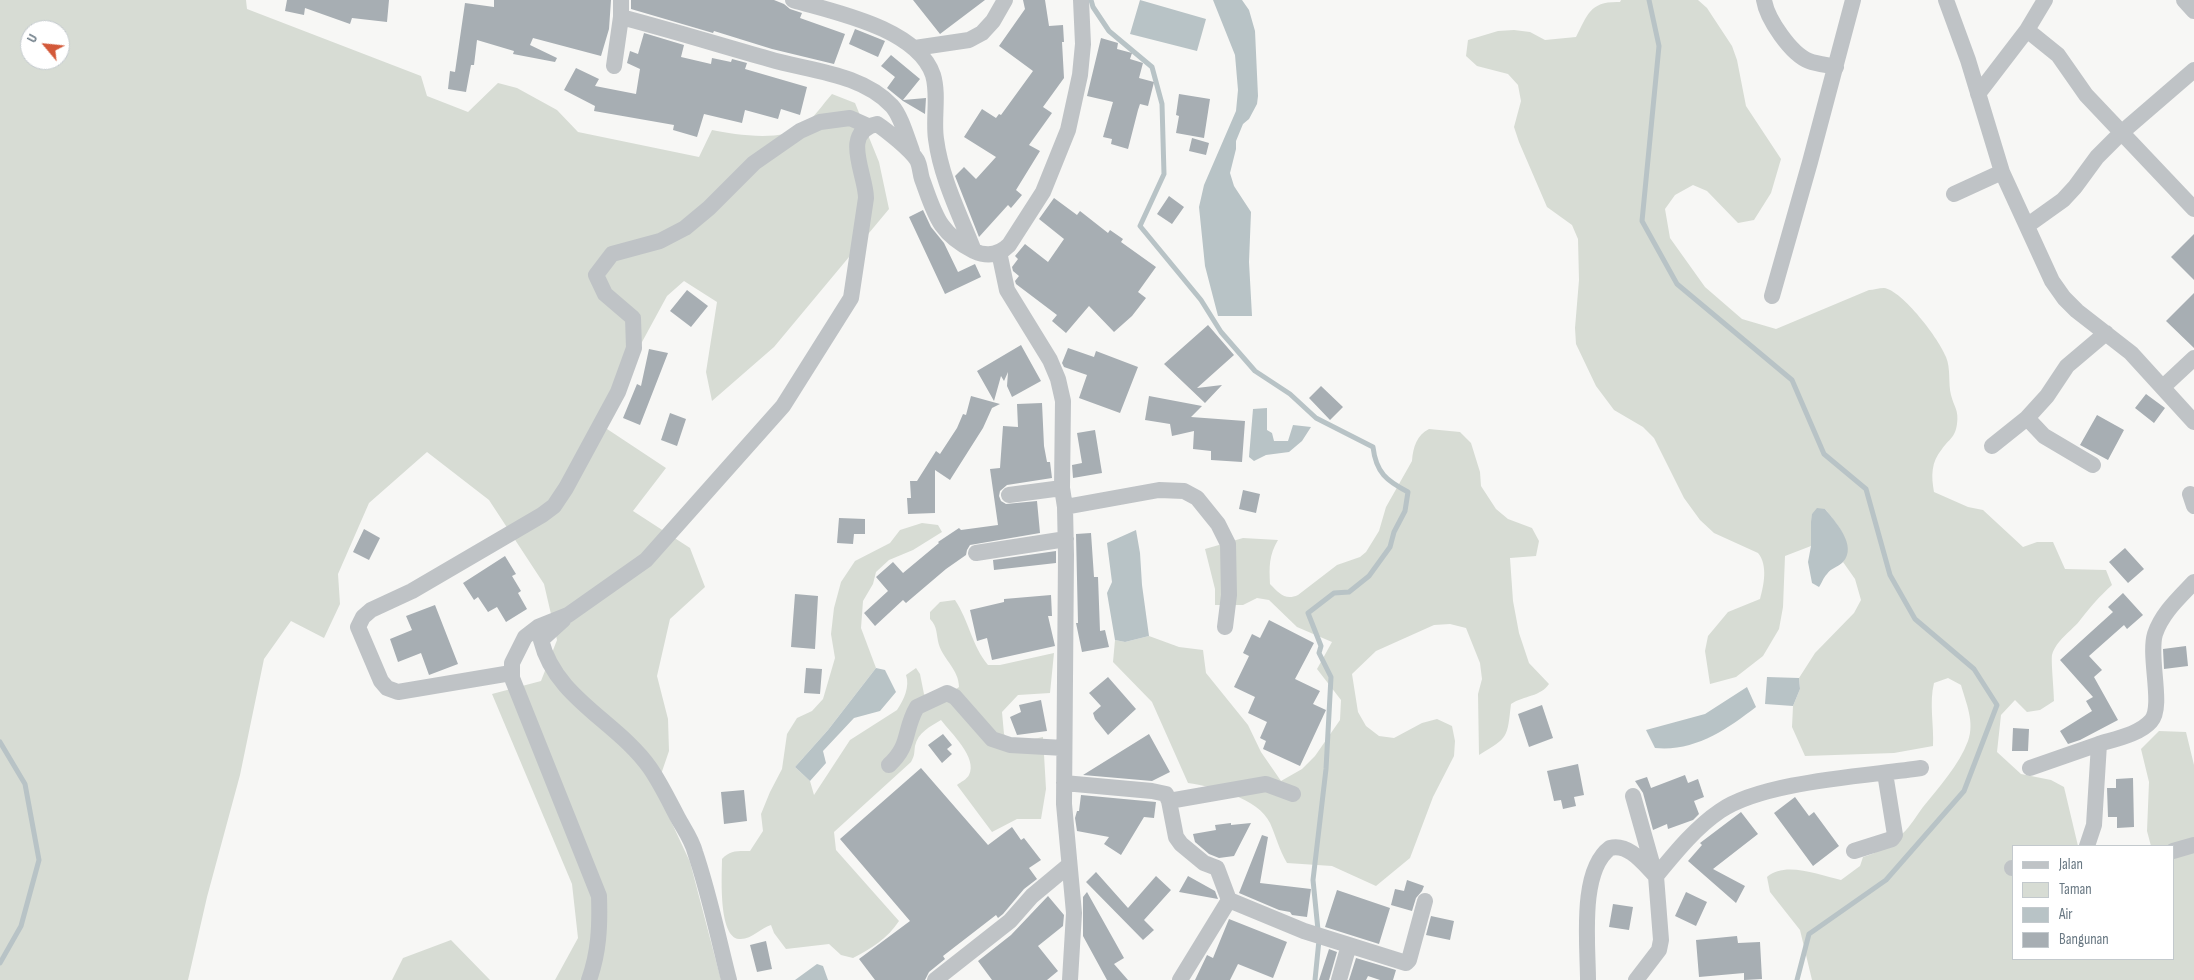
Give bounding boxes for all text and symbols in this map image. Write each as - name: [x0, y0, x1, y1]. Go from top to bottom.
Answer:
- north arrow: [20, 20, 70, 70]
- text: U: [23, 31, 41, 45]
- legend: [2012, 845, 2174, 960]
- text: Jalan: [2059, 855, 2083, 874]
- text: Taman: [2059, 880, 2092, 899]
- text: Air: [2059, 905, 2073, 924]
- text: Bangunan: [2059, 930, 2109, 949]

